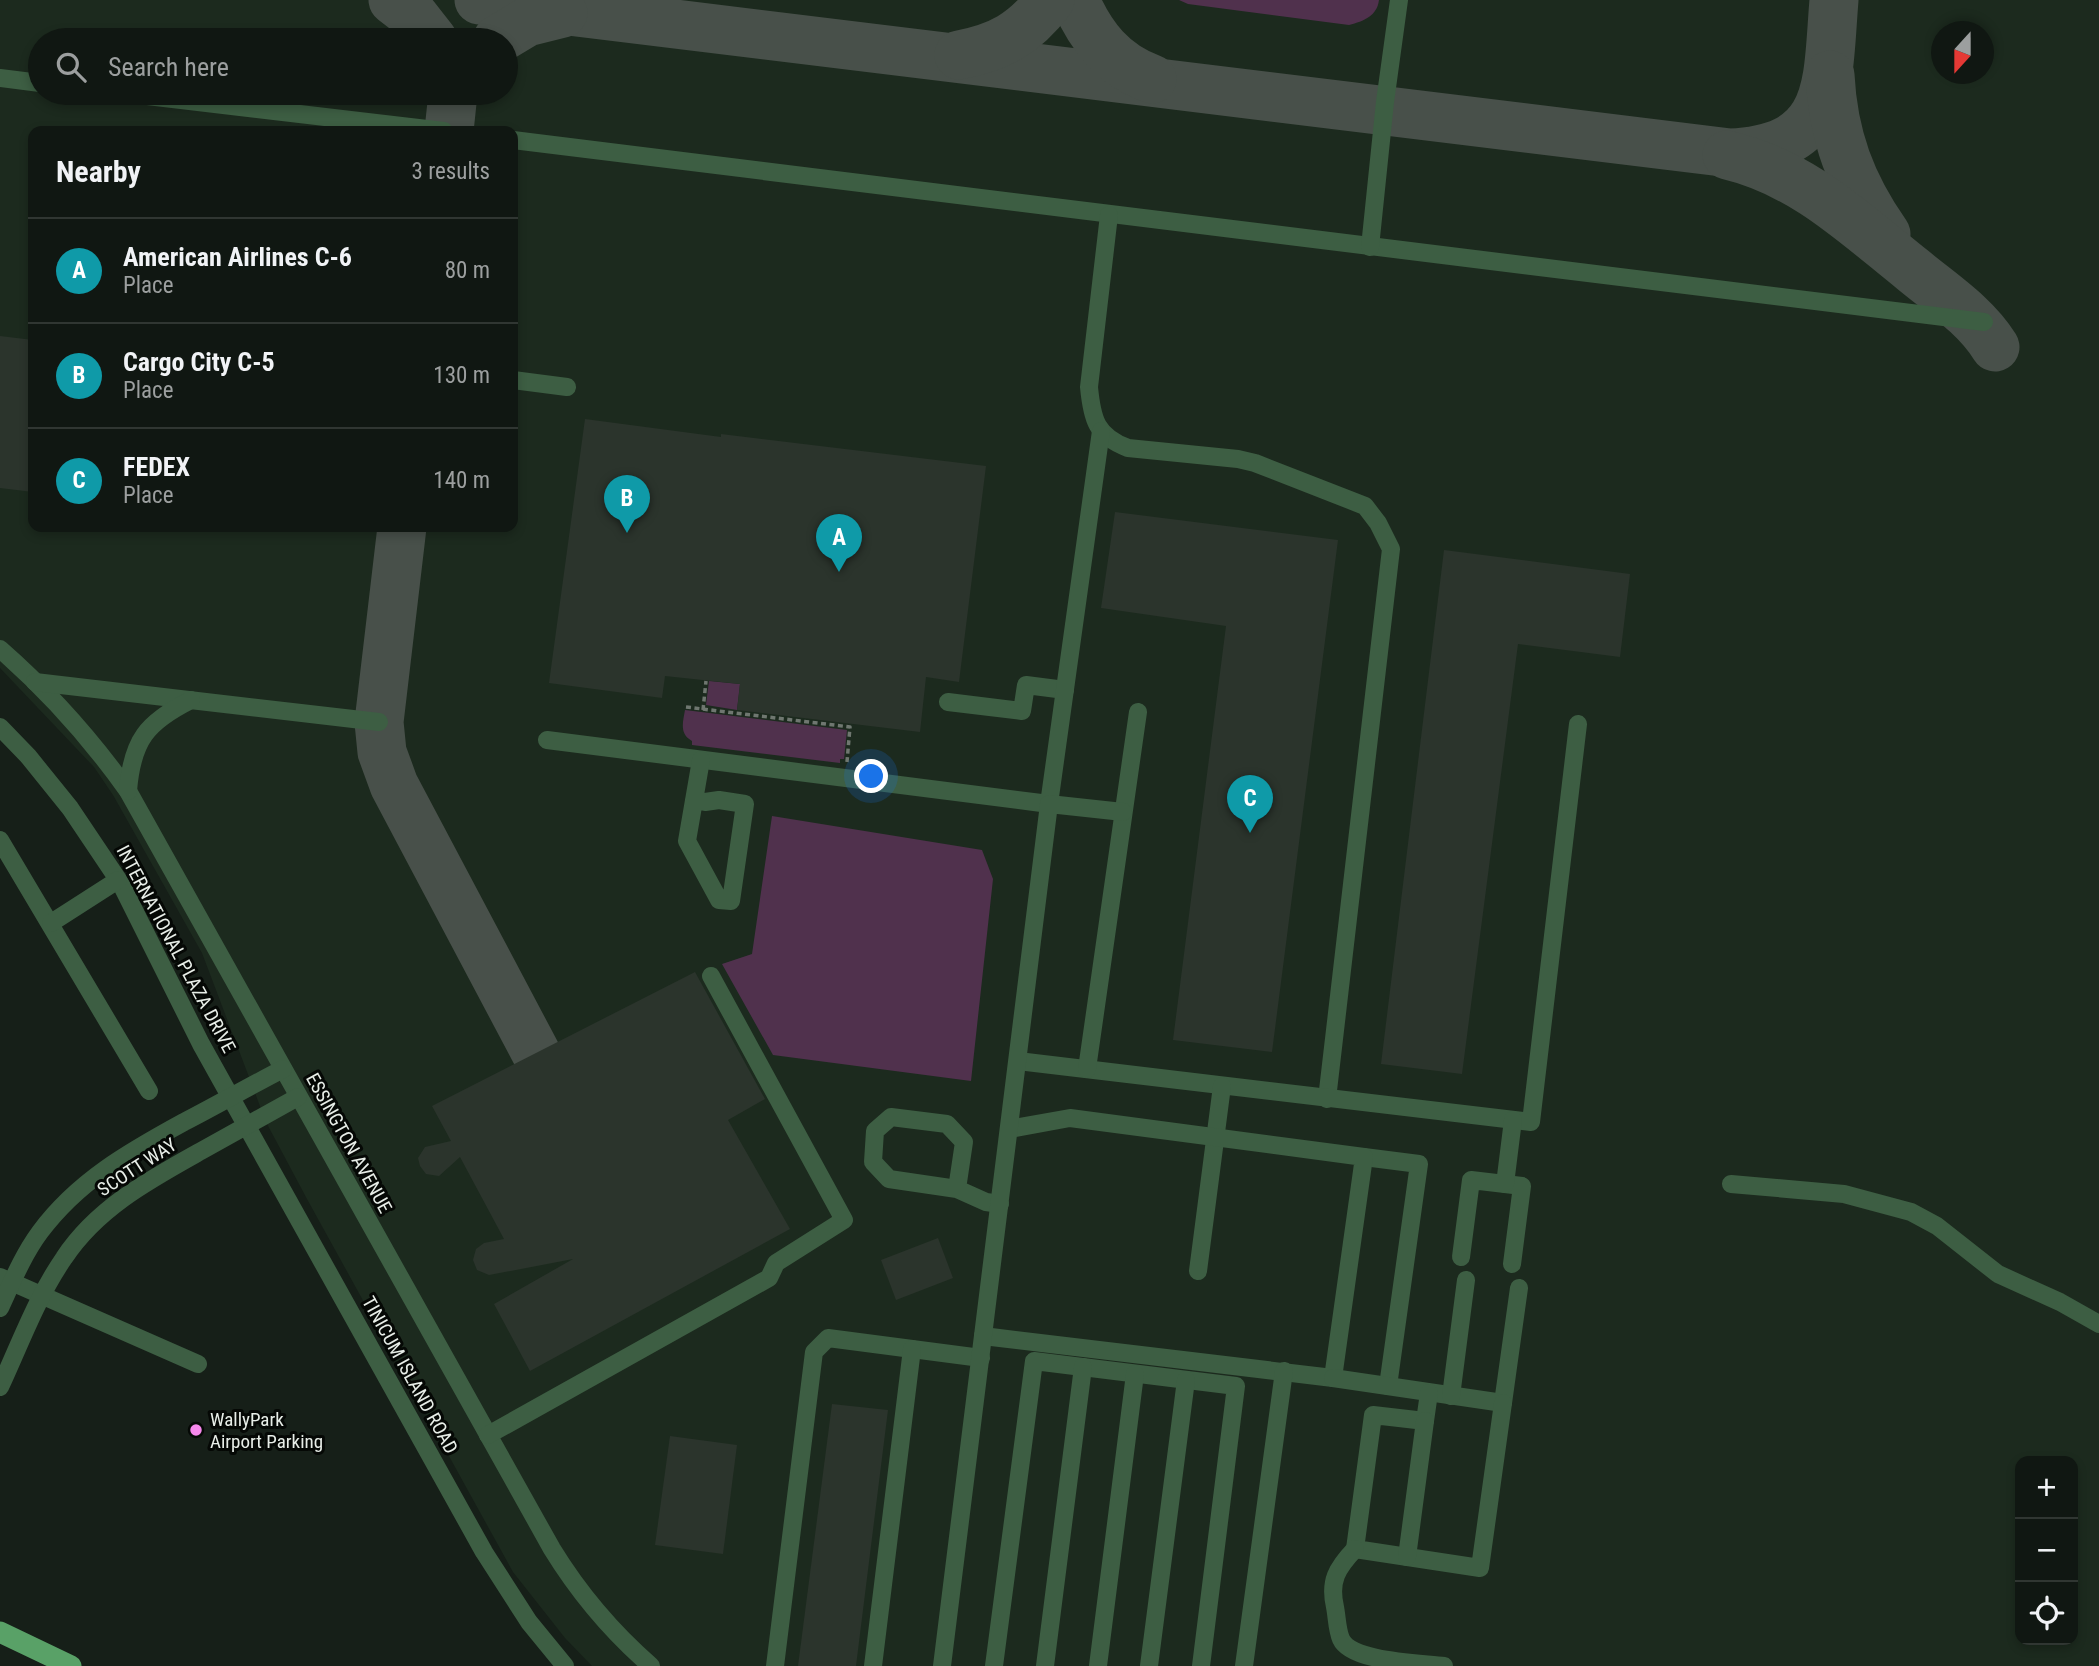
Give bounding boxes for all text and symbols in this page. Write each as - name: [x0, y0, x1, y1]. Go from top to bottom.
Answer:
- north arrow: [1931, 21, 1994, 84]
- search box: [28, 28, 518, 105]
- icon: search: [52, 48, 90, 86]
- text: Search here: [108, 52, 229, 82]
- text: Nearby: [56, 154, 141, 189]
- text: 3 results: [412, 158, 490, 185]
- text: American Airlines C-6: [123, 242, 352, 272]
- text: A: [72, 257, 86, 284]
- text: 80 m: [445, 257, 490, 284]
- text: Place: [123, 272, 173, 299]
- text: Cargo City C-5: [123, 347, 275, 377]
- text: B: [73, 362, 85, 389]
- text: 130 m: [433, 362, 490, 389]
- text: Place: [123, 377, 173, 404]
- text: FEDEX: [123, 452, 190, 482]
- text: C: [72, 467, 86, 494]
- text: 140 m: [433, 467, 490, 494]
- pin: B: [604, 475, 650, 533]
- text: Place: [123, 482, 173, 509]
- pin: A: [816, 514, 862, 572]
- your location: [854, 759, 888, 793]
- pin: C: [1227, 775, 1273, 833]
- street label: INTERNATIONAL PLAZA DRIVE: [111, 841, 241, 1057]
- street label: ESSINGTON AVENUE: [301, 1069, 397, 1217]
- street label: SCOTT WAY: [93, 1133, 181, 1201]
- street label: TINICUM ISLAND ROAD: [357, 1292, 463, 1458]
- place label: WallyPark Airport Parking: [210, 1408, 323, 1453]
- marker: WallyPark Airport Parking: [188, 1422, 204, 1438]
- map controls: [2015, 1456, 2078, 1645]
- button: +: [2015, 1456, 2078, 1519]
- button: −: [2015, 1519, 2078, 1582]
- button: locate: [2015, 1582, 2078, 1645]

